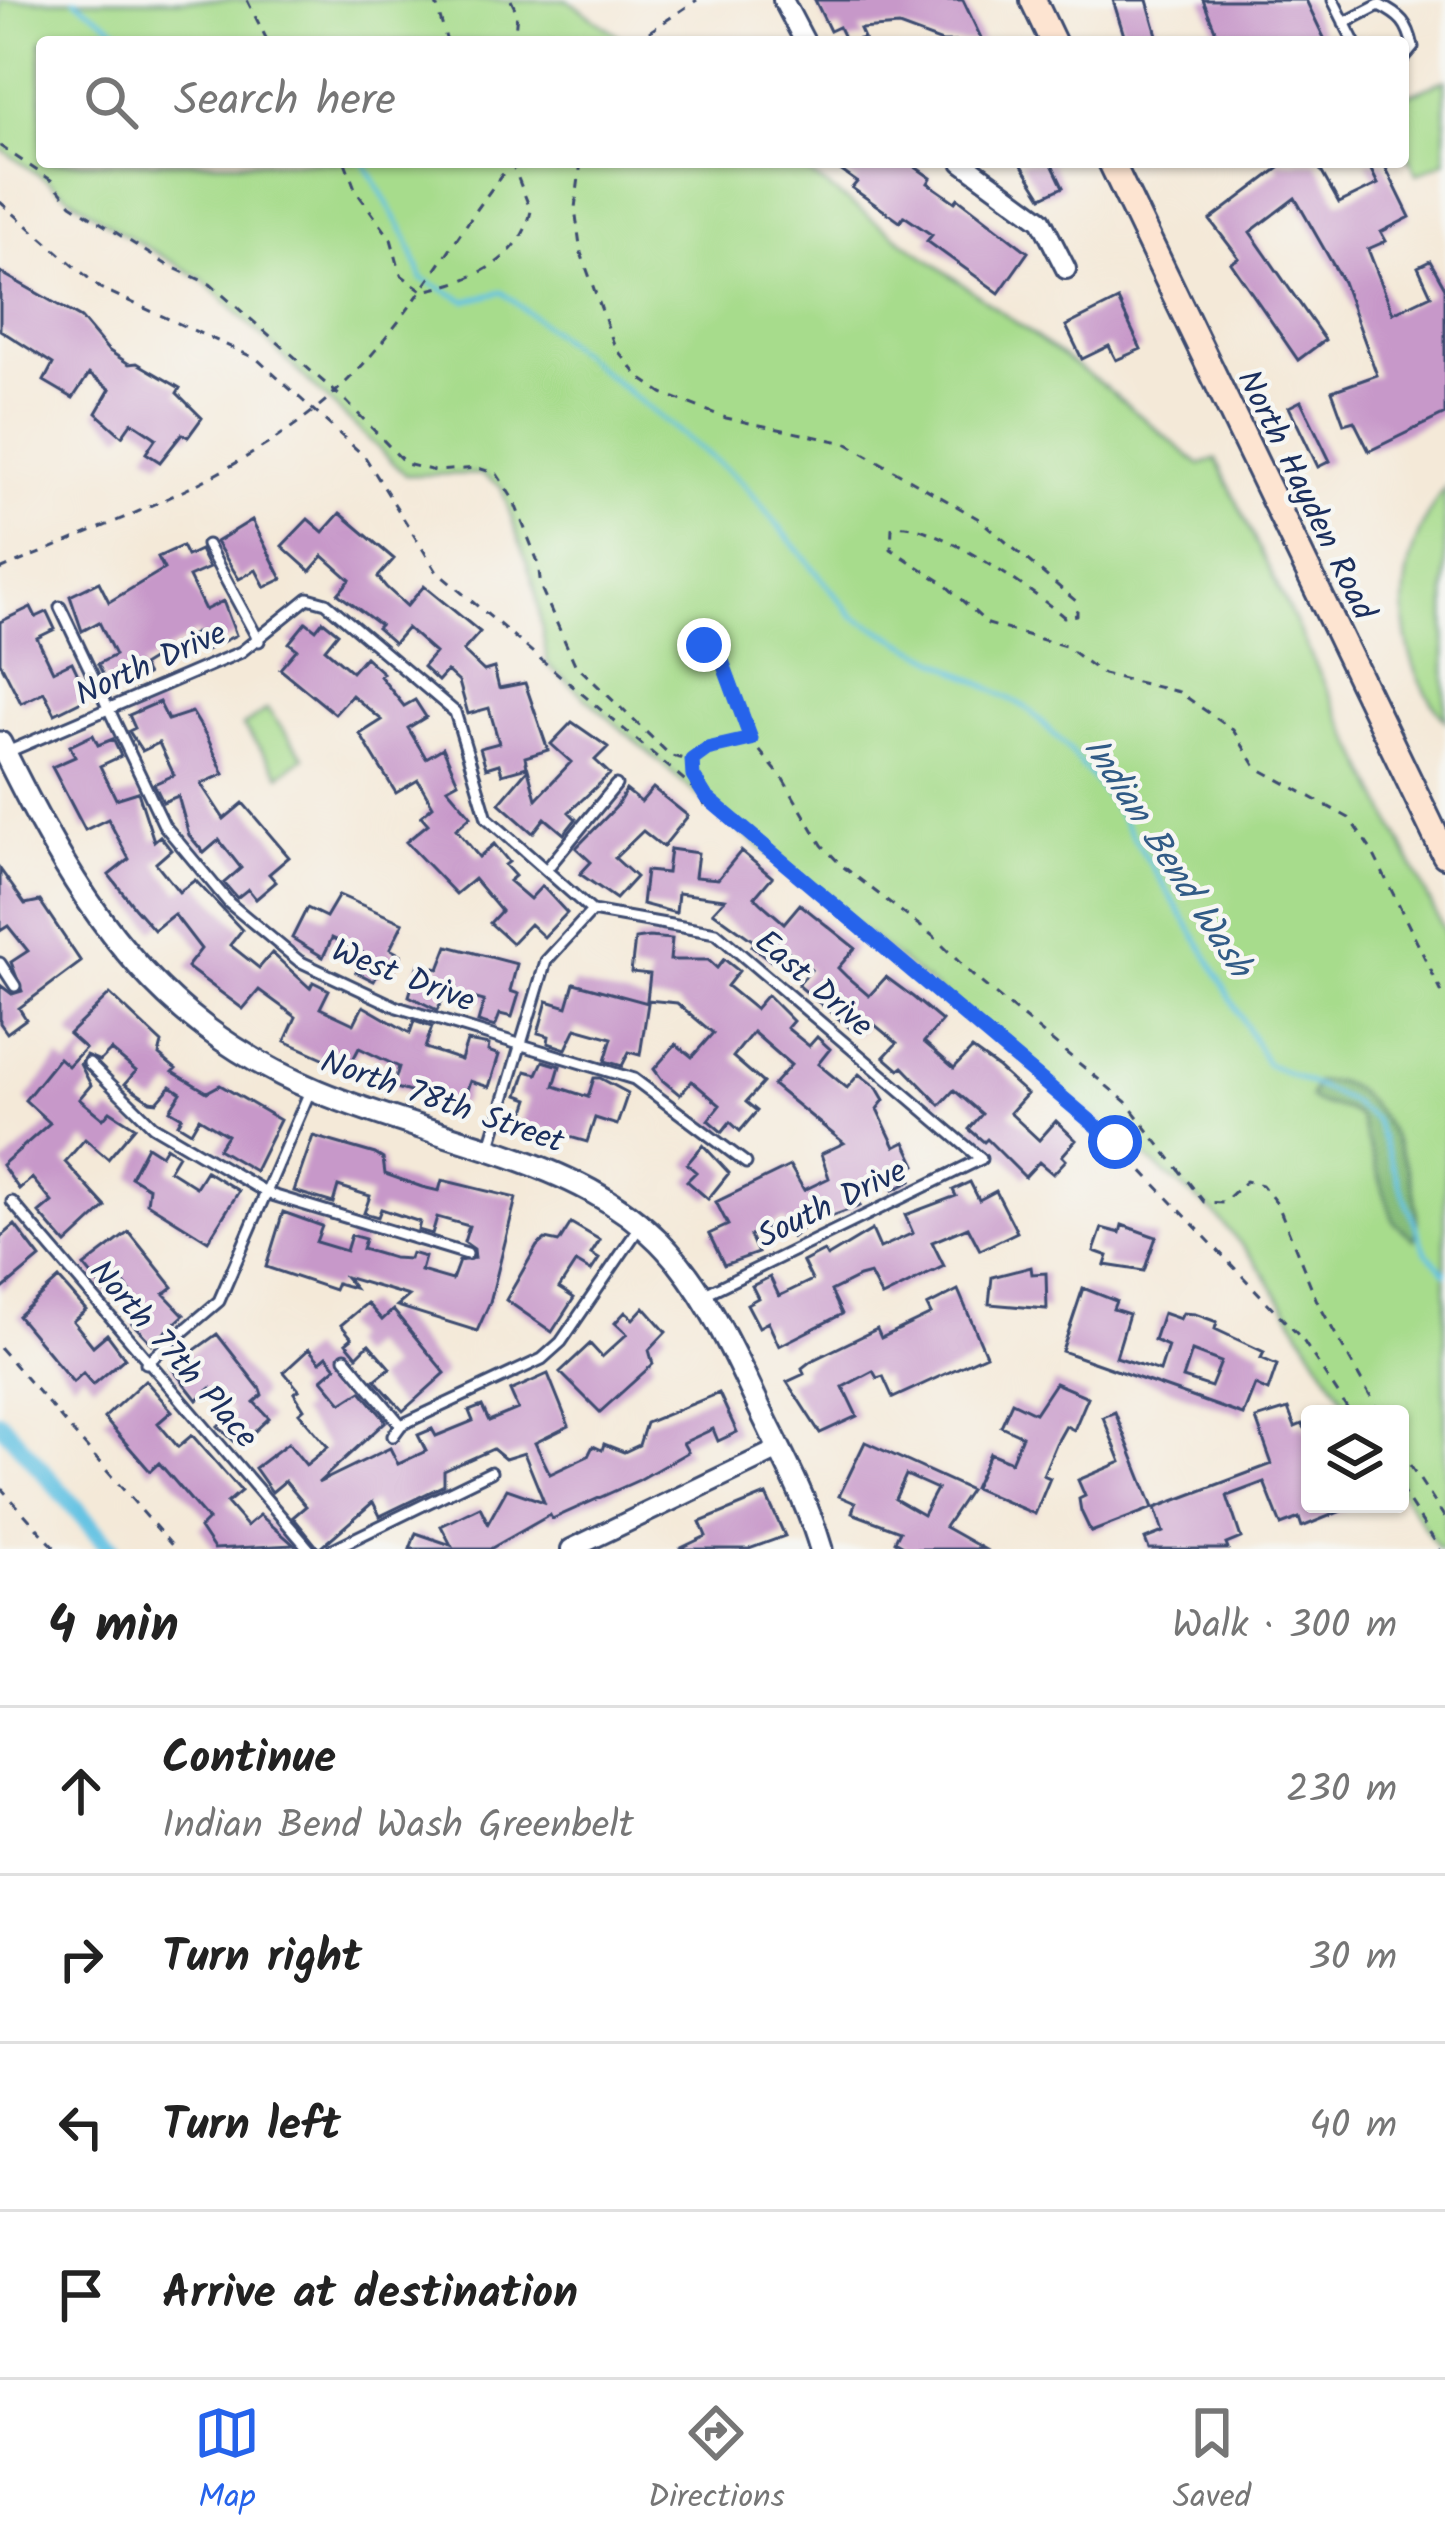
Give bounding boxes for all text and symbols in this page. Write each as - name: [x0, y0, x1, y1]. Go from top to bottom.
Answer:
- search box: [36, 36, 1409, 168]
- text: Search here: [174, 66, 396, 138]
- icon: search: [78, 69, 144, 135]
- street label: North Hayden Road: [1221, 361, 1389, 631]
- street label: North Drive: [67, 608, 236, 722]
- route end: [677, 618, 731, 672]
- water label: Indian Bend Wash: [1067, 726, 1267, 992]
- street label: East Drive: [741, 918, 884, 1052]
- street label: West Drive: [323, 926, 482, 1029]
- street label: North 78th Street: [313, 1037, 572, 1170]
- route start: [1088, 1115, 1142, 1169]
- street label: South Drive: [749, 1146, 917, 1264]
- street label: North 77th Place: [75, 1248, 270, 1462]
- map controls: [1301, 1405, 1409, 1513]
- button: layers: [1301, 1405, 1409, 1513]
- text: 4 min: [48, 1587, 179, 1668]
- text: Walk · 300 m: [1172, 1596, 1397, 1658]
- text: Continue: [162, 1724, 336, 1796]
- icon: ahead: [48, 1758, 114, 1824]
- text: 230 m: [1286, 1760, 1397, 1822]
- text: Indian Bend Wash Greenbelt: [162, 1796, 634, 1858]
- text: Turn right: [162, 1923, 362, 1995]
- icon: right: [48, 1926, 114, 1992]
- text: 30 m: [1309, 1928, 1397, 1990]
- text: Turn left: [162, 2091, 341, 2163]
- icon: left: [48, 2094, 114, 2160]
- text: 40 m: [1309, 2096, 1397, 2158]
- text: Arrive at destination: [162, 2259, 578, 2331]
- icon: arrive: [48, 2262, 114, 2328]
- tab: Map: [194, 2400, 260, 2525]
- tab: Directions: [648, 2400, 785, 2525]
- tab: Saved: [1173, 2400, 1251, 2525]

